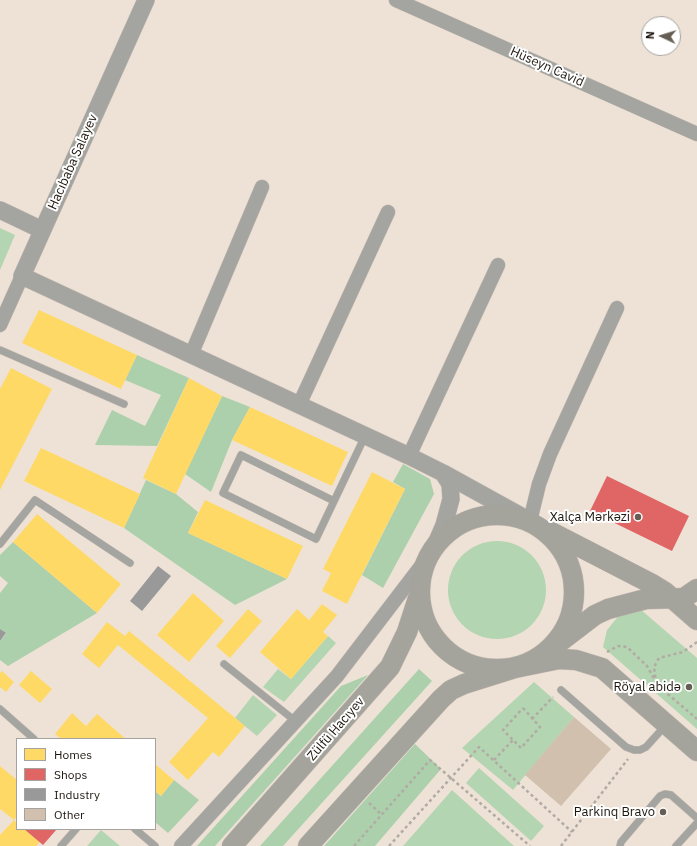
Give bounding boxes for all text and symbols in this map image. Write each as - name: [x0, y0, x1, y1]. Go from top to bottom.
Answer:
- north arrow: [641, 16, 681, 56]
- text: N: [643, 31, 657, 40]
- street label: Hüseyn Cavid: [508, 44, 586, 90]
- street label: Hacıbaba Salayev: [45, 112, 101, 212]
- place label: Xalça Mərkəzi: [550, 509, 630, 525]
- marker: Xalça Mərkəzi: [633, 512, 643, 522]
- place label: Röyal abidə: [613, 679, 681, 695]
- marker: Röyal abidə: [684, 682, 694, 692]
- street label: Zülfü Hacıyev: [304, 694, 368, 764]
- legend: [16, 738, 156, 830]
- text: Homes: [54, 747, 92, 762]
- text: Shops: [54, 767, 87, 782]
- text: Industry: [54, 787, 100, 802]
- place label: Parkinq Bravo: [574, 804, 655, 820]
- text: Other: [54, 807, 85, 822]
- marker: Parkinq Bravo: [658, 807, 668, 817]

